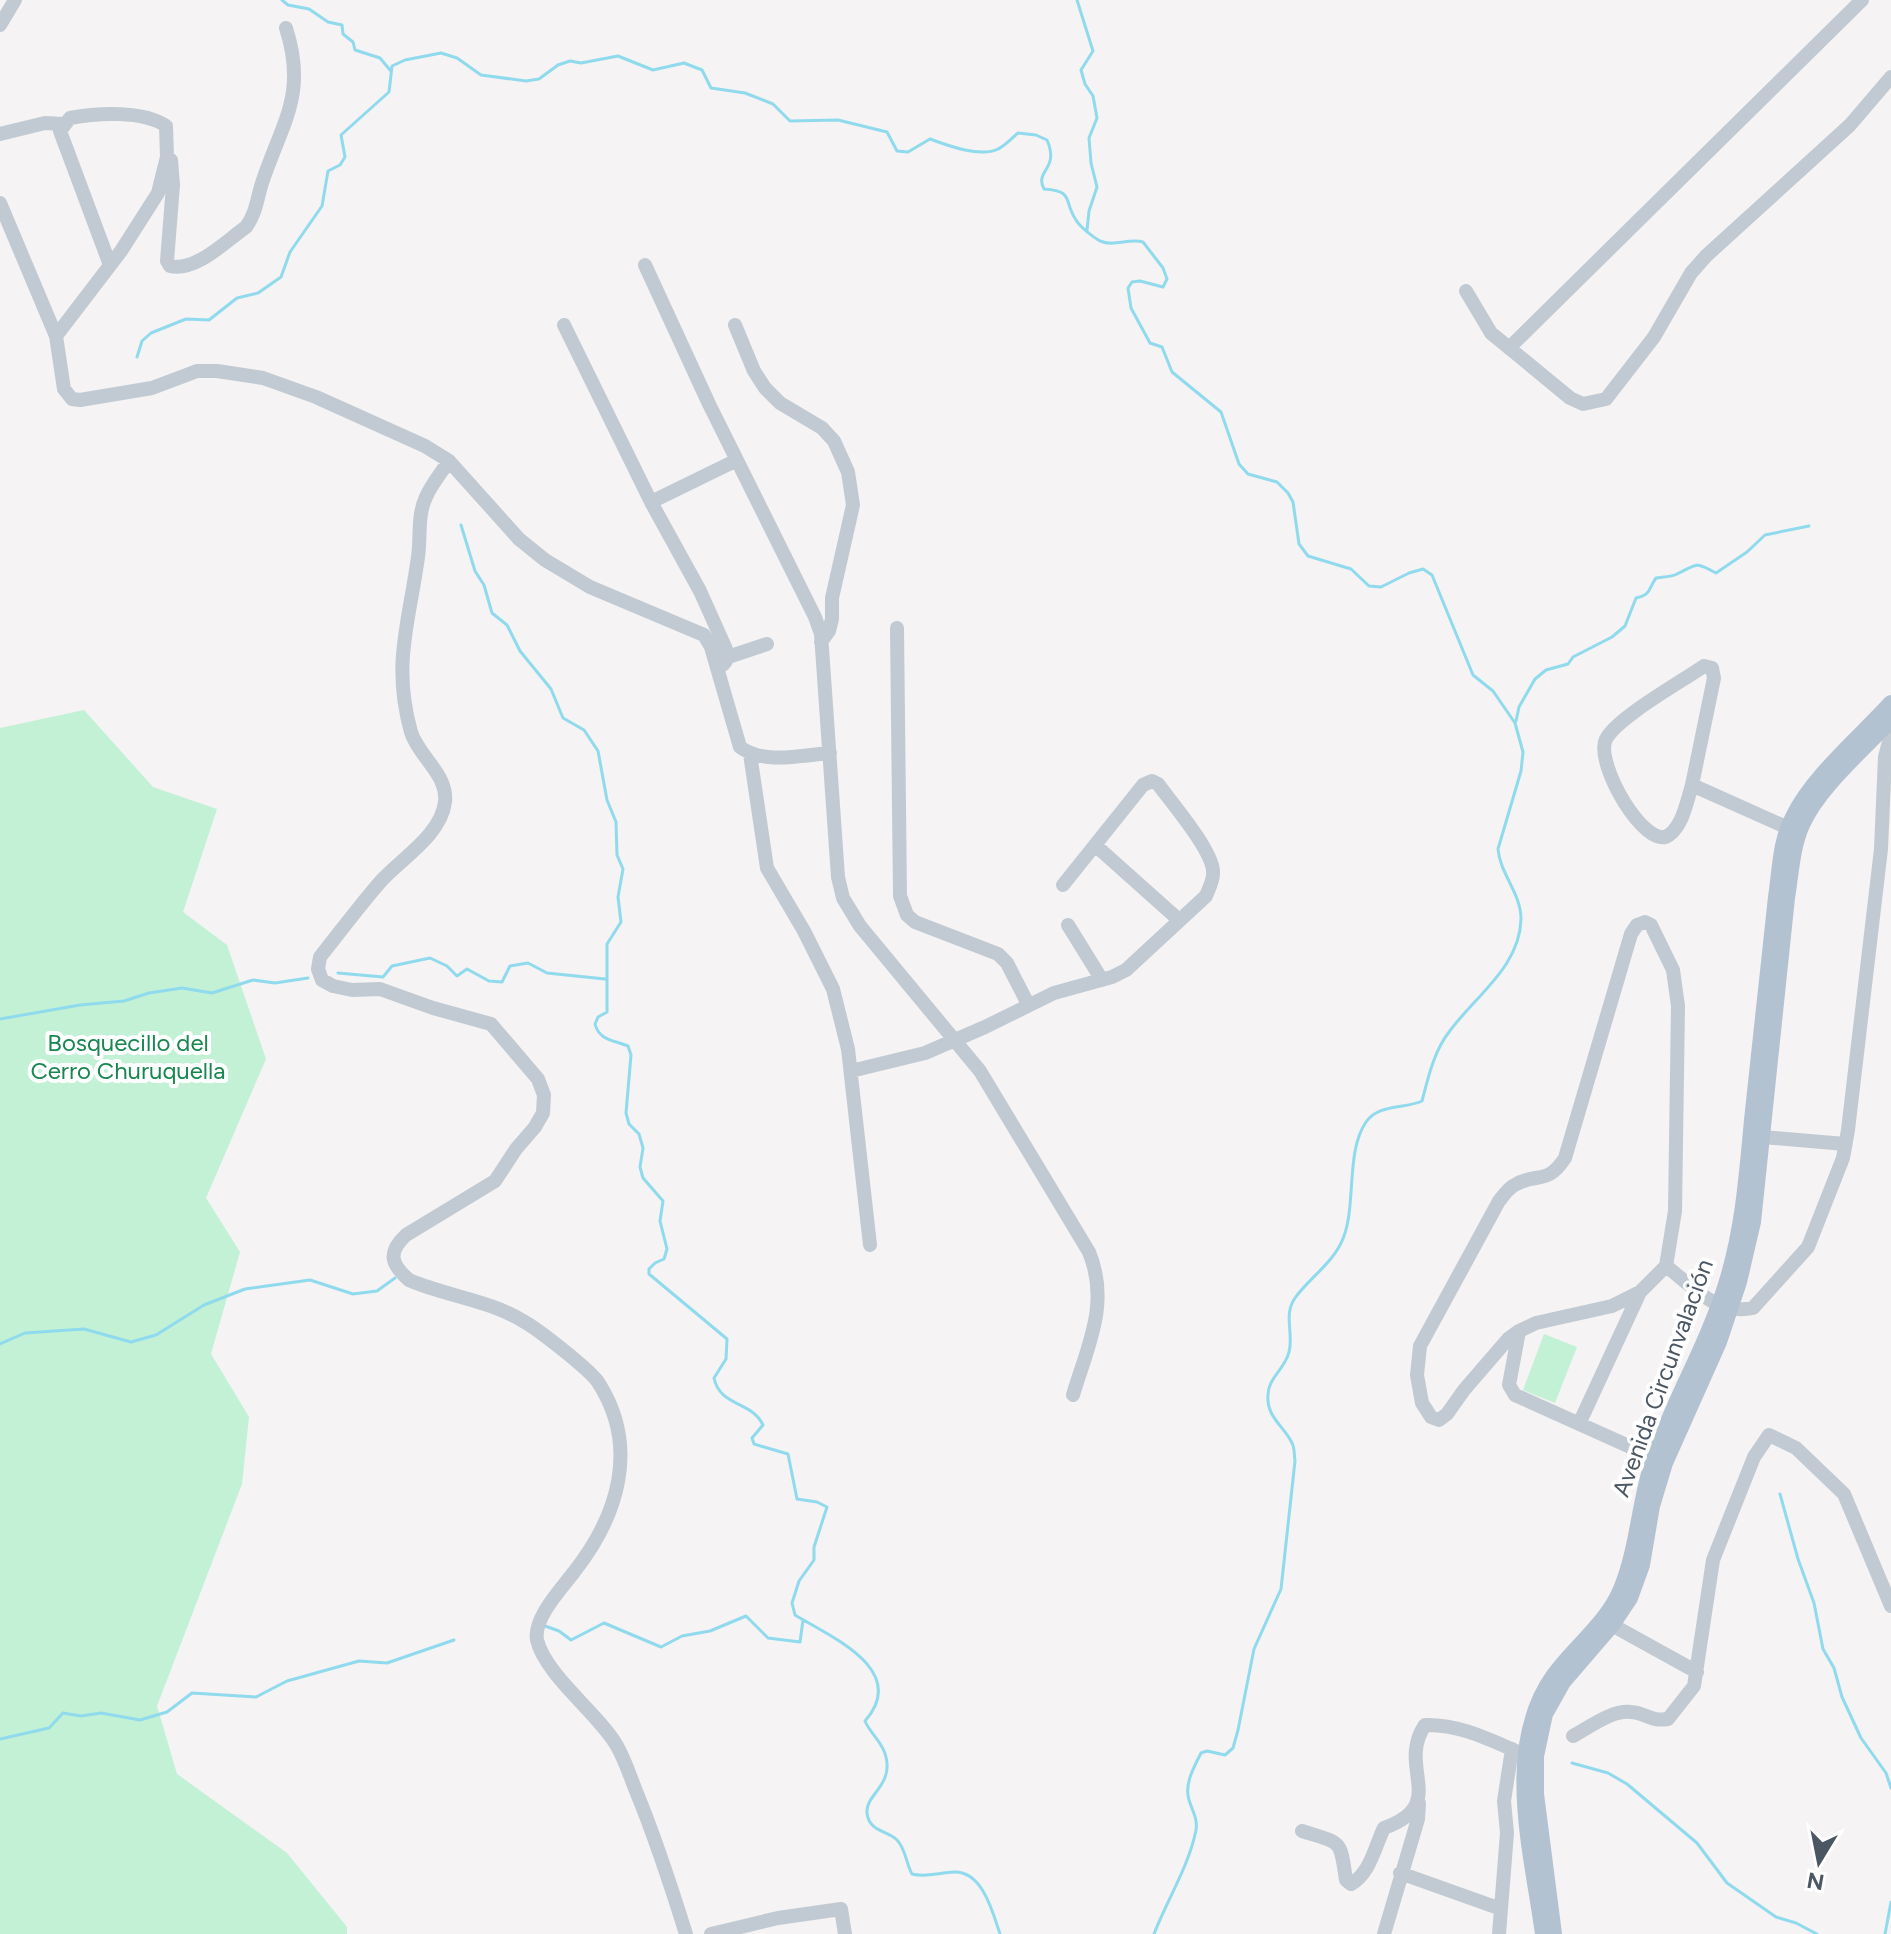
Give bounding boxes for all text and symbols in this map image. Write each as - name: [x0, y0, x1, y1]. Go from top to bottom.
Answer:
- park label: Bosquecillo del Cerro Churuquella: [30, 1028, 226, 1085]
- street label: Avenida Circunvalación: [1606, 1255, 1719, 1501]
- north arrow: [1779, 1822, 1859, 1902]
- text: N: [1805, 1866, 1826, 1896]

